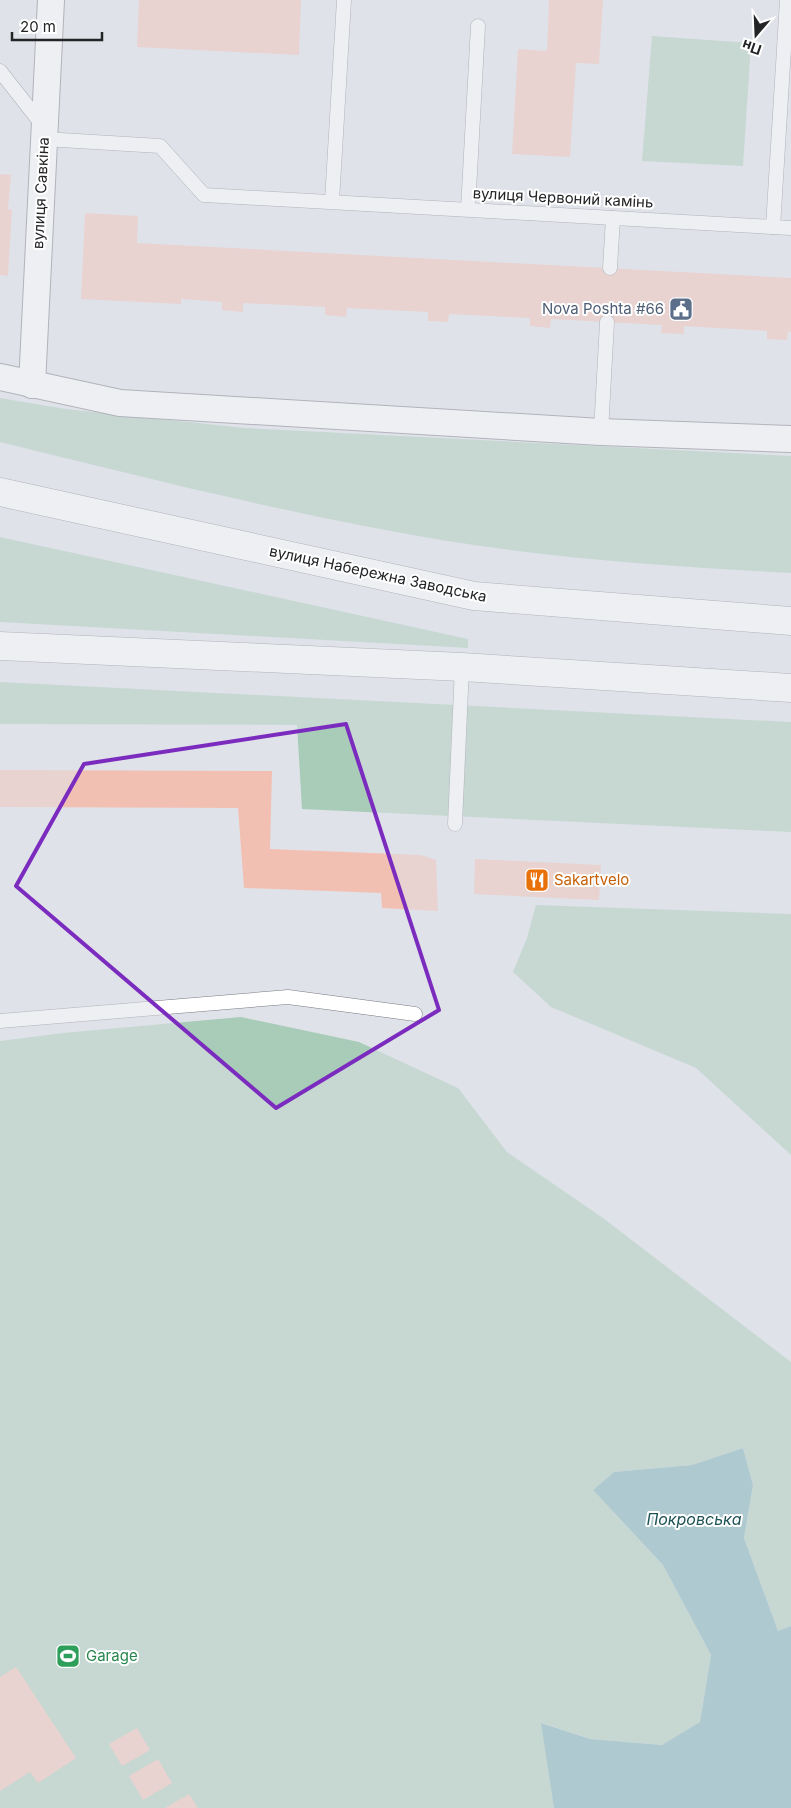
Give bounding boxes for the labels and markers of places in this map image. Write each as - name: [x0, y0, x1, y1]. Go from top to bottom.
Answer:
- public building icon: Nova Poshta #66: [668, 296, 694, 322]
- place label: Nova Poshta #66: [542, 299, 664, 318]
- restaurant icon: Sakartvelo: [524, 867, 550, 893]
- place label: Sakartvelo: [554, 870, 629, 889]
- sports icon: Garage: [55, 1643, 81, 1669]
- place label: Garage: [86, 1646, 138, 1665]

